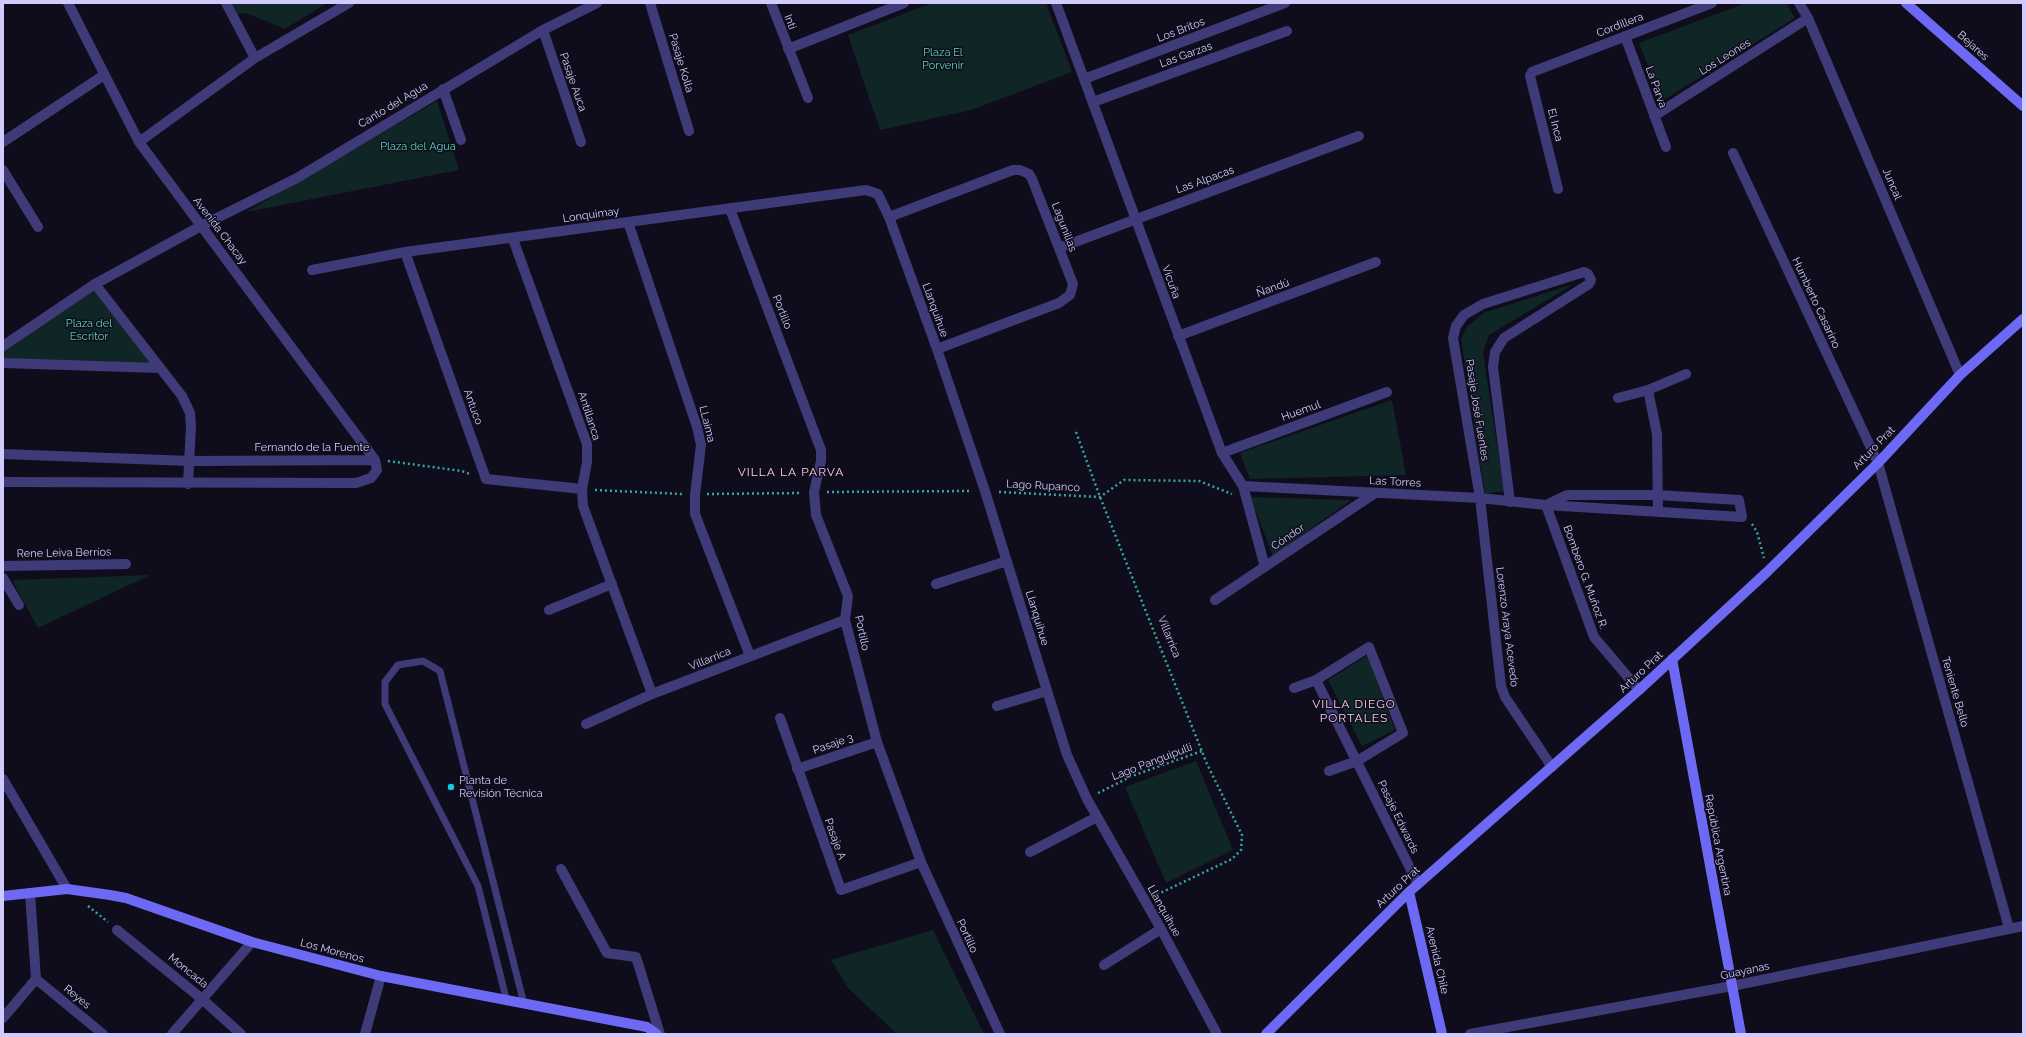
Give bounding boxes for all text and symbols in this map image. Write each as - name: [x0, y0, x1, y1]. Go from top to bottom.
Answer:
- street label: Cordillera: [1595, 10, 1645, 40]
- street label: Inti: [781, 13, 799, 31]
- street label: Los Britos: [1155, 15, 1207, 45]
- street label: Bejares: [1955, 28, 1991, 64]
- street label: Pasaje Kolla: [666, 32, 696, 94]
- street label: Los Leones: [1697, 36, 1753, 78]
- street label: Las Garzas: [1158, 39, 1214, 71]
- park label: Plaza El Porvenir: [922, 46, 964, 72]
- street label: Pasaje Auca: [557, 51, 589, 113]
- street label: La Parva: [1642, 64, 1670, 110]
- street label: Canto del Agua: [356, 79, 430, 131]
- street label: El Inca: [1545, 107, 1565, 143]
- park label: Plaza del Agua: [380, 140, 456, 154]
- street label: Las Alpacas: [1174, 163, 1236, 197]
- street label: Juncal: [1879, 166, 1905, 202]
- street label: Avenida Chacay: [190, 195, 250, 267]
- street label: Lagunillas: [1049, 200, 1079, 254]
- street label: Lonquimay: [562, 205, 620, 225]
- street label: Humberto Casarino: [1789, 255, 1843, 351]
- street label: Vicuña: [1159, 263, 1183, 301]
- street label: Ñandú: [1255, 276, 1291, 300]
- street label: Llanquihue: [919, 281, 951, 339]
- street label: Portillo: [769, 293, 795, 331]
- park label: Plaza del Escritor: [66, 317, 112, 343]
- street label: Pasaje José Fuentes: [1462, 358, 1492, 462]
- street label: Antuco: [461, 388, 485, 426]
- street label: Antillanca: [575, 390, 603, 442]
- street label: Huemul: [1280, 398, 1322, 424]
- street label: LLaima: [696, 404, 718, 444]
- street label: Arturo Prat: [1850, 424, 1898, 472]
- street label: Fernando de la Fuente: [255, 441, 369, 455]
- district label: VILLA LA PARVA: [738, 465, 844, 479]
- street label: Las Torres: [1369, 474, 1421, 490]
- street label: Lago Rupanco: [1006, 477, 1080, 495]
- street label: Cóndor: [1269, 521, 1307, 553]
- street label: Bombero G. Muñoz R.: [1560, 523, 1610, 631]
- street label: Rene Leiva Berríos: [17, 546, 111, 560]
- street label: Lorenzo Araya Acevedo: [1493, 566, 1521, 688]
- street label: Llanquihue: [1022, 589, 1052, 647]
- street label: Portillo: [852, 614, 872, 652]
- street label: Villarrica: [1155, 614, 1183, 660]
- street label: Villarrica: [687, 645, 733, 673]
- street label: Arturo Prat: [1616, 648, 1666, 696]
- street label: Teniente Bello: [1939, 655, 1971, 729]
- district label: VILLA DIEGO PORTALES: [1312, 697, 1396, 725]
- street label: Pasaje 3: [811, 731, 855, 757]
- street label: Lago Panguipulli: [1110, 741, 1194, 783]
- place label: Planta de Revisión Técnica: [459, 774, 543, 800]
- street label: Pasaje Edwards: [1375, 778, 1421, 856]
- marker: Planta de Revisión Técnica: [446, 782, 456, 792]
- street label: República Argentina: [1702, 793, 1734, 897]
- street label: Pasaje A: [821, 816, 849, 862]
- street label: Arturo Prat: [1373, 863, 1423, 911]
- street label: Llanquihue: [1144, 883, 1184, 939]
- street label: Portillo: [953, 917, 981, 955]
- street label: Avenida Chile: [1423, 925, 1451, 995]
- street label: Los Morenos: [299, 936, 365, 966]
- street label: Moncada: [165, 951, 211, 991]
- street label: Guayanas: [1719, 959, 1771, 983]
- street label: Reyes: [61, 982, 93, 1012]

